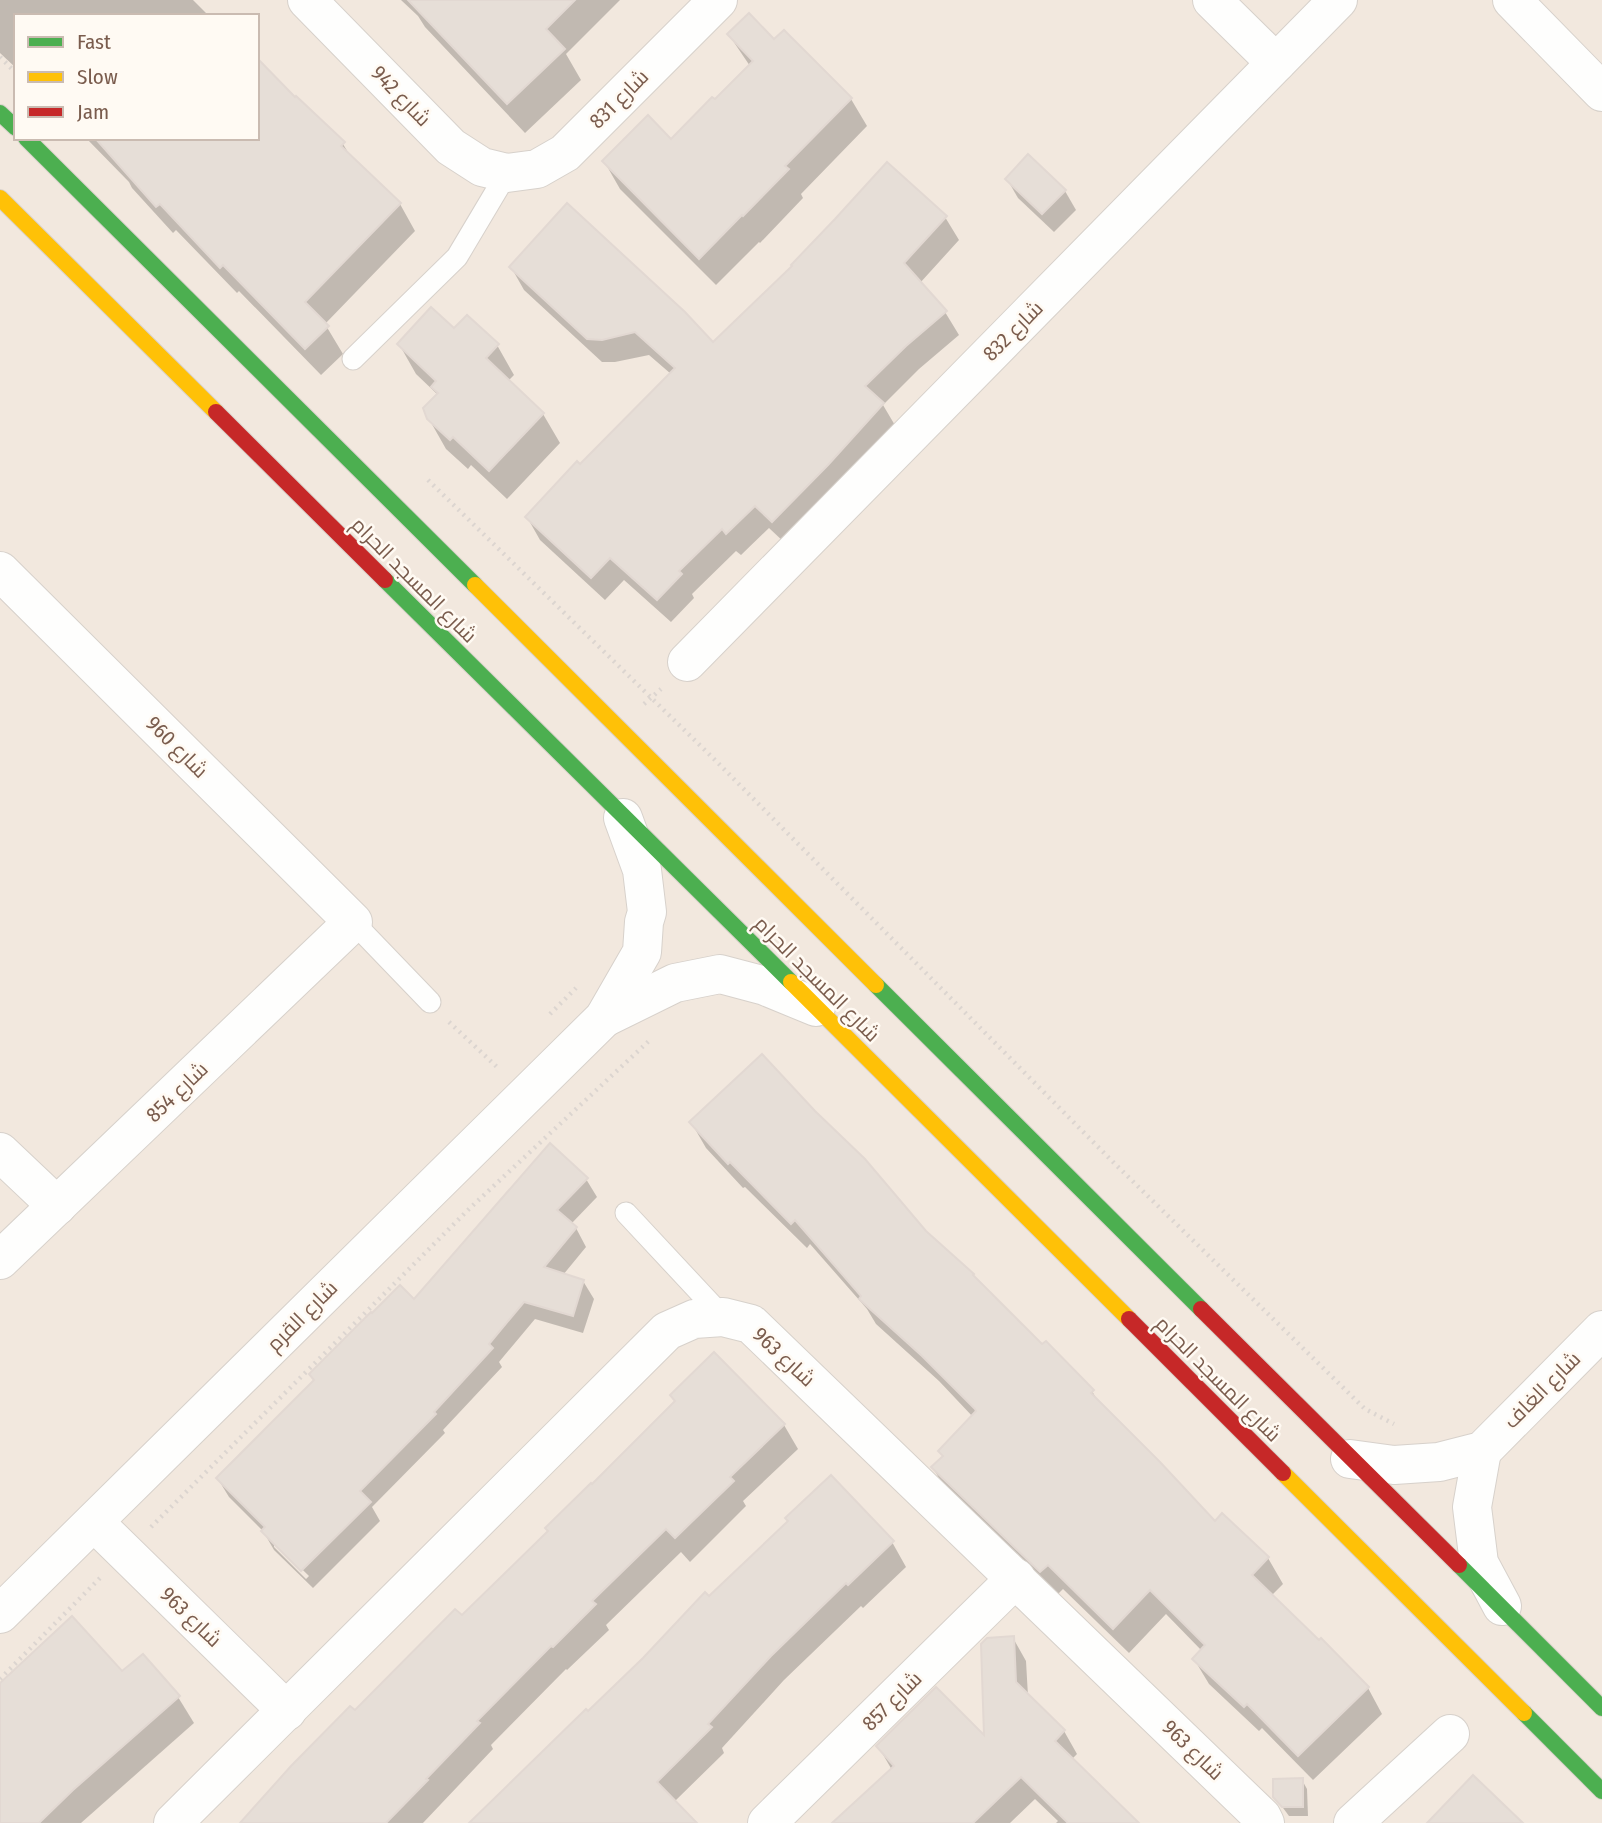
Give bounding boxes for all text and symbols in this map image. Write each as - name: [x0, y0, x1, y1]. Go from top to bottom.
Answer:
- legend: [14, 14, 259, 140]
- text: Fast: [77, 29, 111, 55]
- street label: شارع 942: [365, 60, 436, 133]
- text: Slow: [77, 64, 118, 90]
- street label: شارع 831: [584, 64, 655, 135]
- text: Jam: [77, 99, 109, 125]
- street label: شارع 832: [977, 295, 1049, 367]
- street label: شارع المسجد الحرام: [345, 512, 482, 649]
- street label: شارع 960: [140, 711, 213, 784]
- street label: شارع المسجد الحرام: [748, 911, 885, 1048]
- street label: شارع 854: [141, 1056, 214, 1128]
- street label: شارع القرم: [261, 1275, 344, 1358]
- street label: شارع المسجد الحرام: [1149, 1311, 1286, 1448]
- street label: شارع 963: [747, 1322, 820, 1393]
- street label: شارع الغاف: [1498, 1346, 1587, 1435]
- street label: شارع 963: [154, 1581, 227, 1653]
- street label: شارع 857: [857, 1666, 928, 1737]
- street label: شارع 963: [1156, 1714, 1229, 1786]

